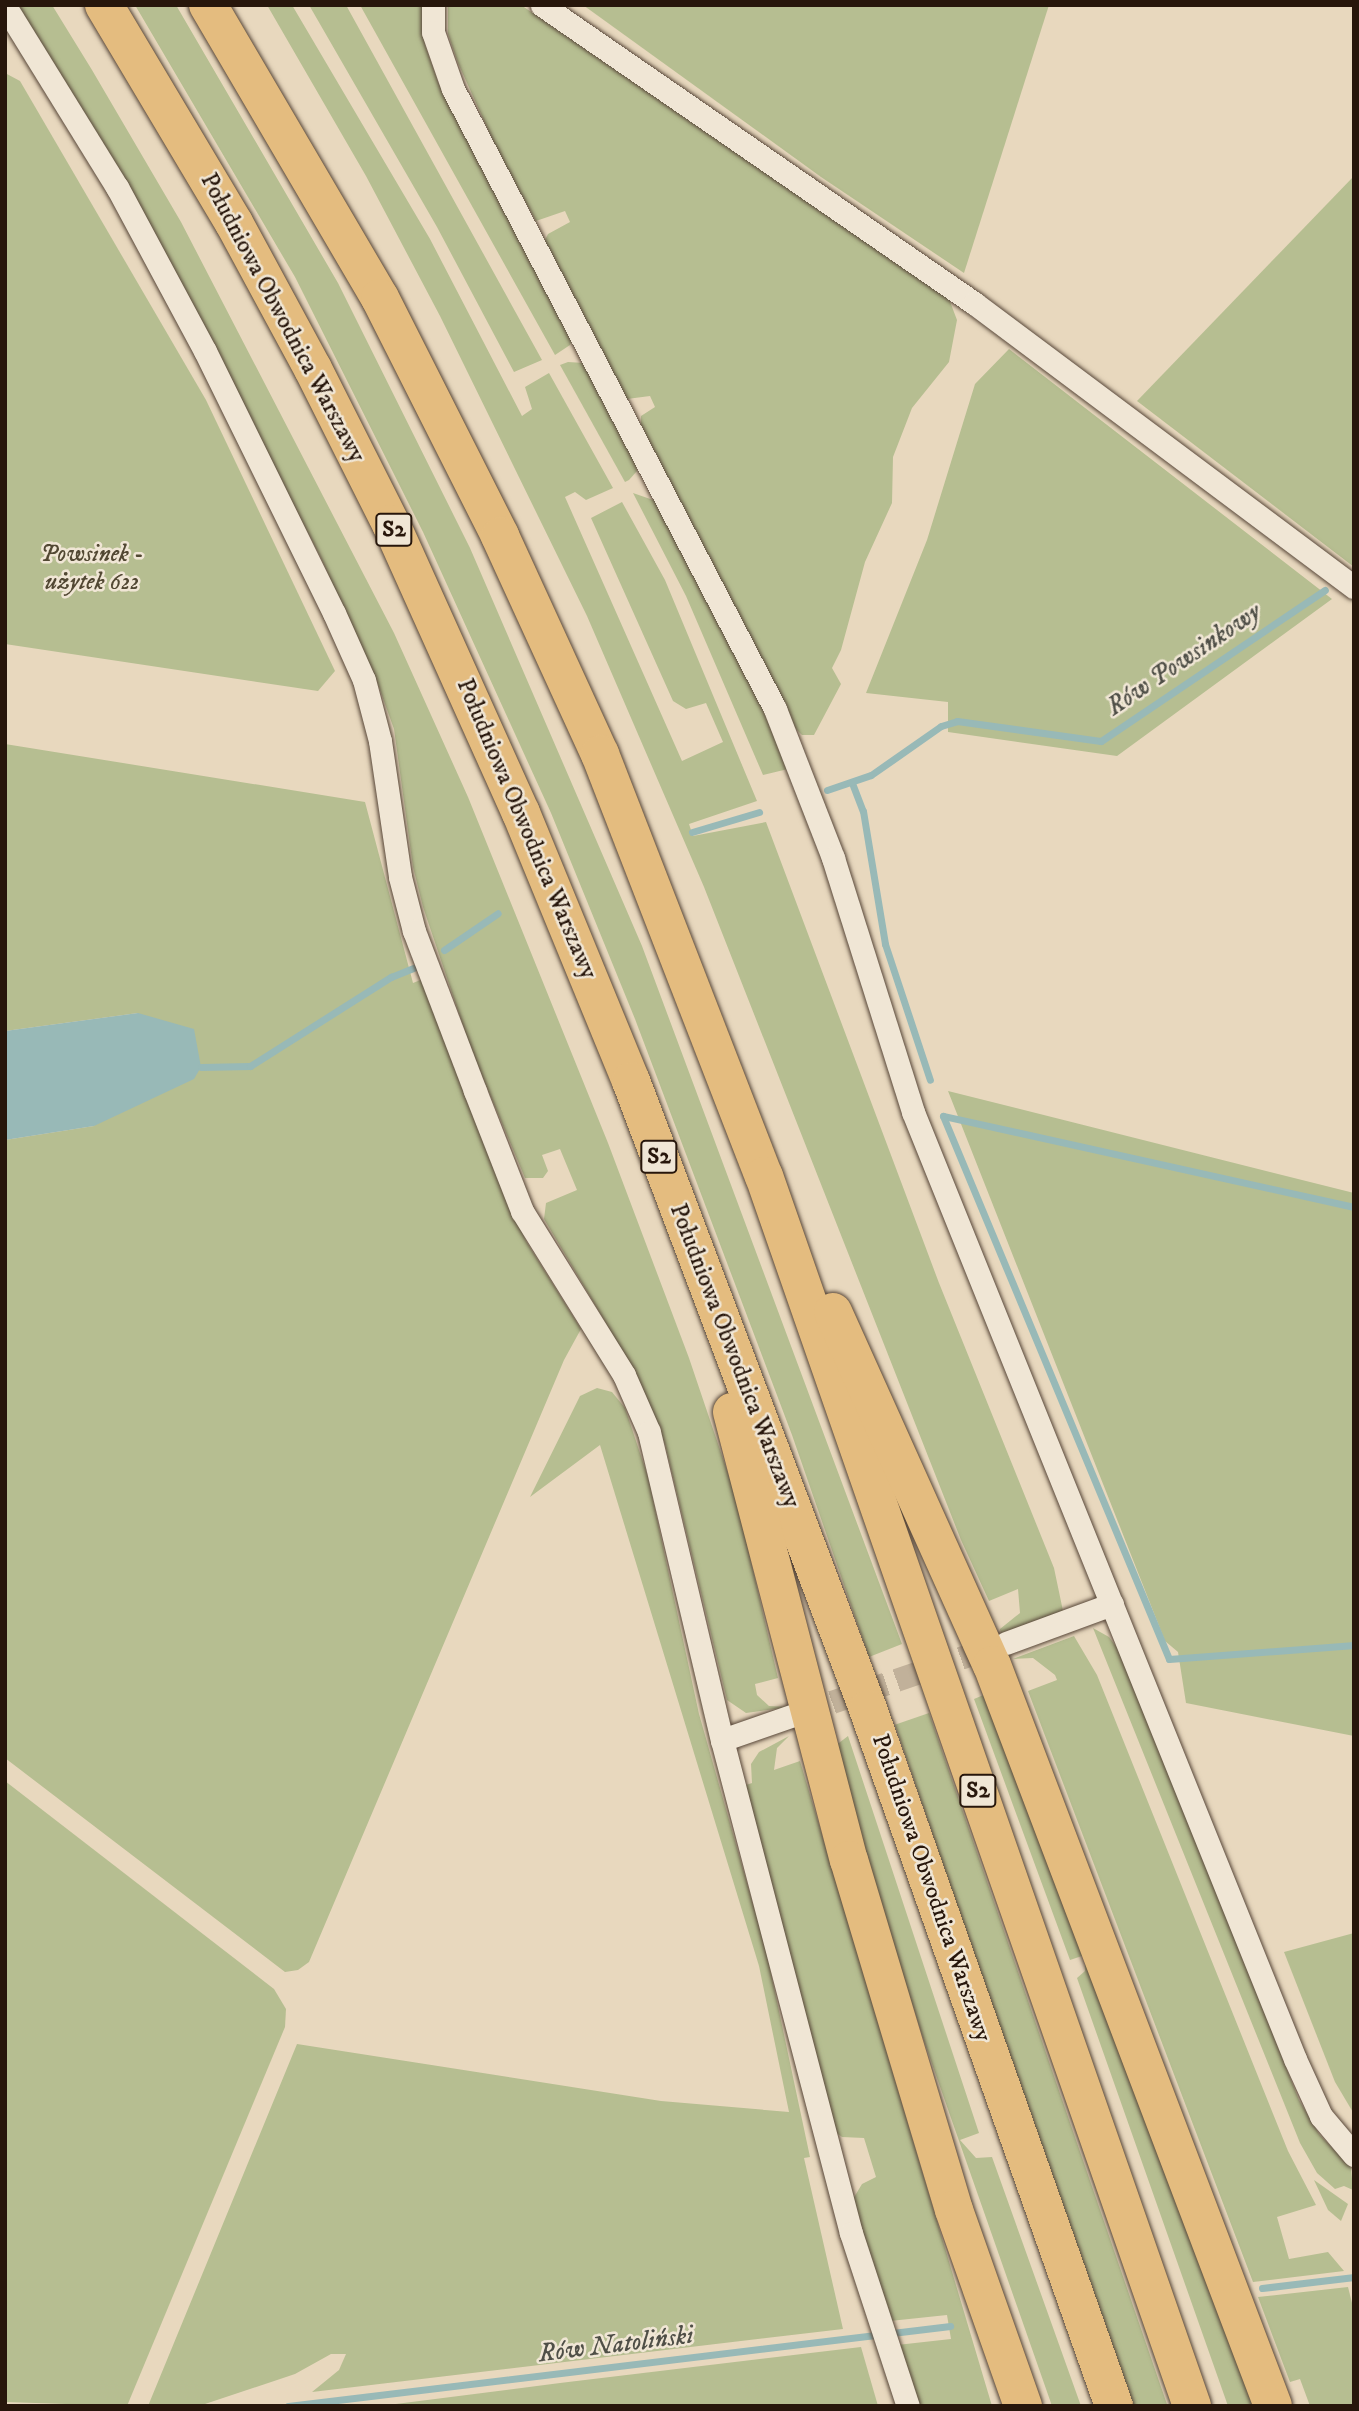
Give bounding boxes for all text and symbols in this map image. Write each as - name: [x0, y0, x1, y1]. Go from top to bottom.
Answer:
- street label: Południowa Obwodnica Warszawy: [193, 169, 371, 467]
- road number: S2: [375, 510, 413, 550]
- park label: Powsinek - użytek 622: [40, 541, 144, 597]
- water label: Rów Powsinkowy: [1101, 597, 1267, 723]
- street label: Południowa Obwodnica Warszawy: [450, 675, 602, 983]
- road number: S2: [640, 1138, 678, 1176]
- street label: Południowa Obwodnica Warszawy: [663, 1200, 805, 1512]
- street label: Południowa Obwodnica Warszawy: [865, 1730, 997, 2046]
- road number: S2: [959, 1772, 997, 1811]
- water label: Rów Natoliński: [537, 2320, 695, 2370]

